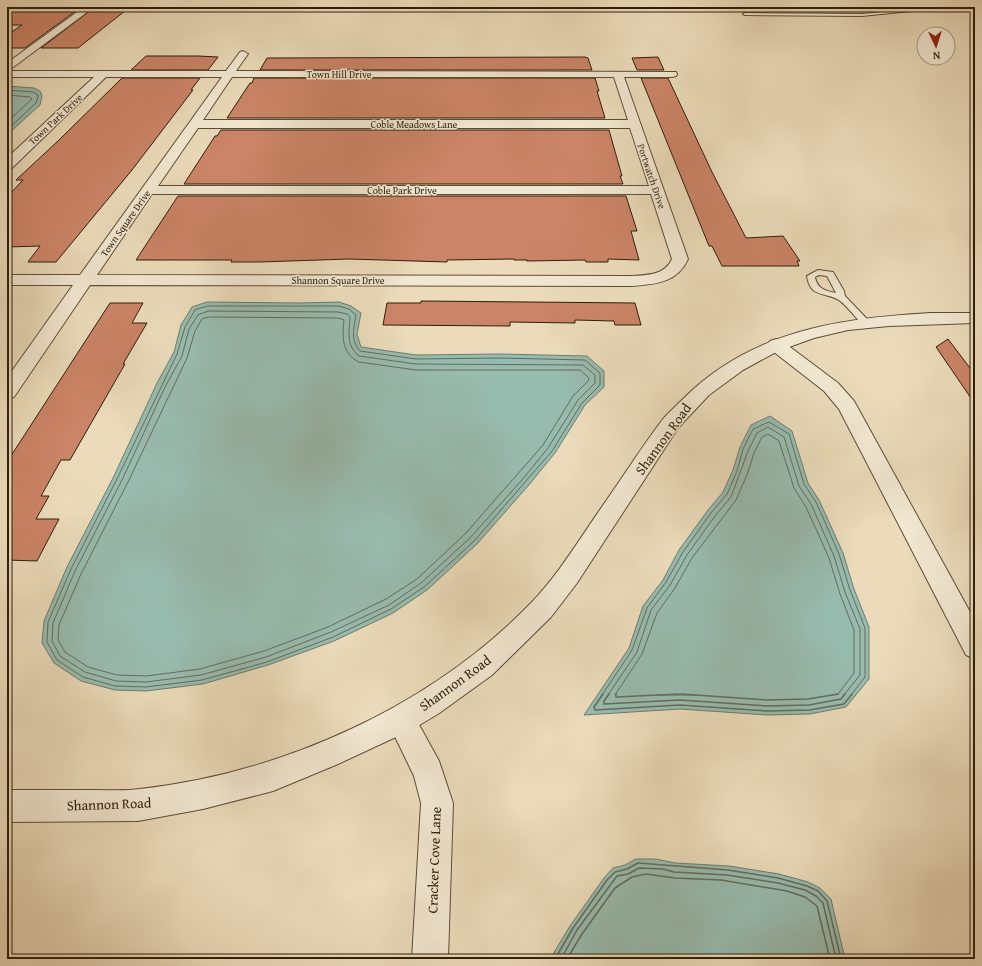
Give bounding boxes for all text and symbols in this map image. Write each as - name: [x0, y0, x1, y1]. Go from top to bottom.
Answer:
- north arrow: [916, 26, 956, 66]
- text: N: [932, 48, 941, 64]
- street label: Town Hill Drive: [307, 67, 372, 82]
- street label: Town Park Drive: [25, 90, 86, 148]
- street label: Coble Meadows Lane: [371, 117, 458, 132]
- street label: Portwatch Drive: [633, 142, 670, 211]
- street label: Coble Park Drive: [367, 183, 437, 198]
- street label: Town Square Drive: [97, 187, 154, 260]
- street label: Shannon Square Drive: [292, 273, 385, 288]
- street label: Shannon Road: [630, 399, 696, 479]
- street label: Shannon Road: [415, 650, 495, 716]
- street label: Shannon Road: [66, 793, 152, 815]
- street label: Cracker Cove Lane: [422, 806, 446, 914]

